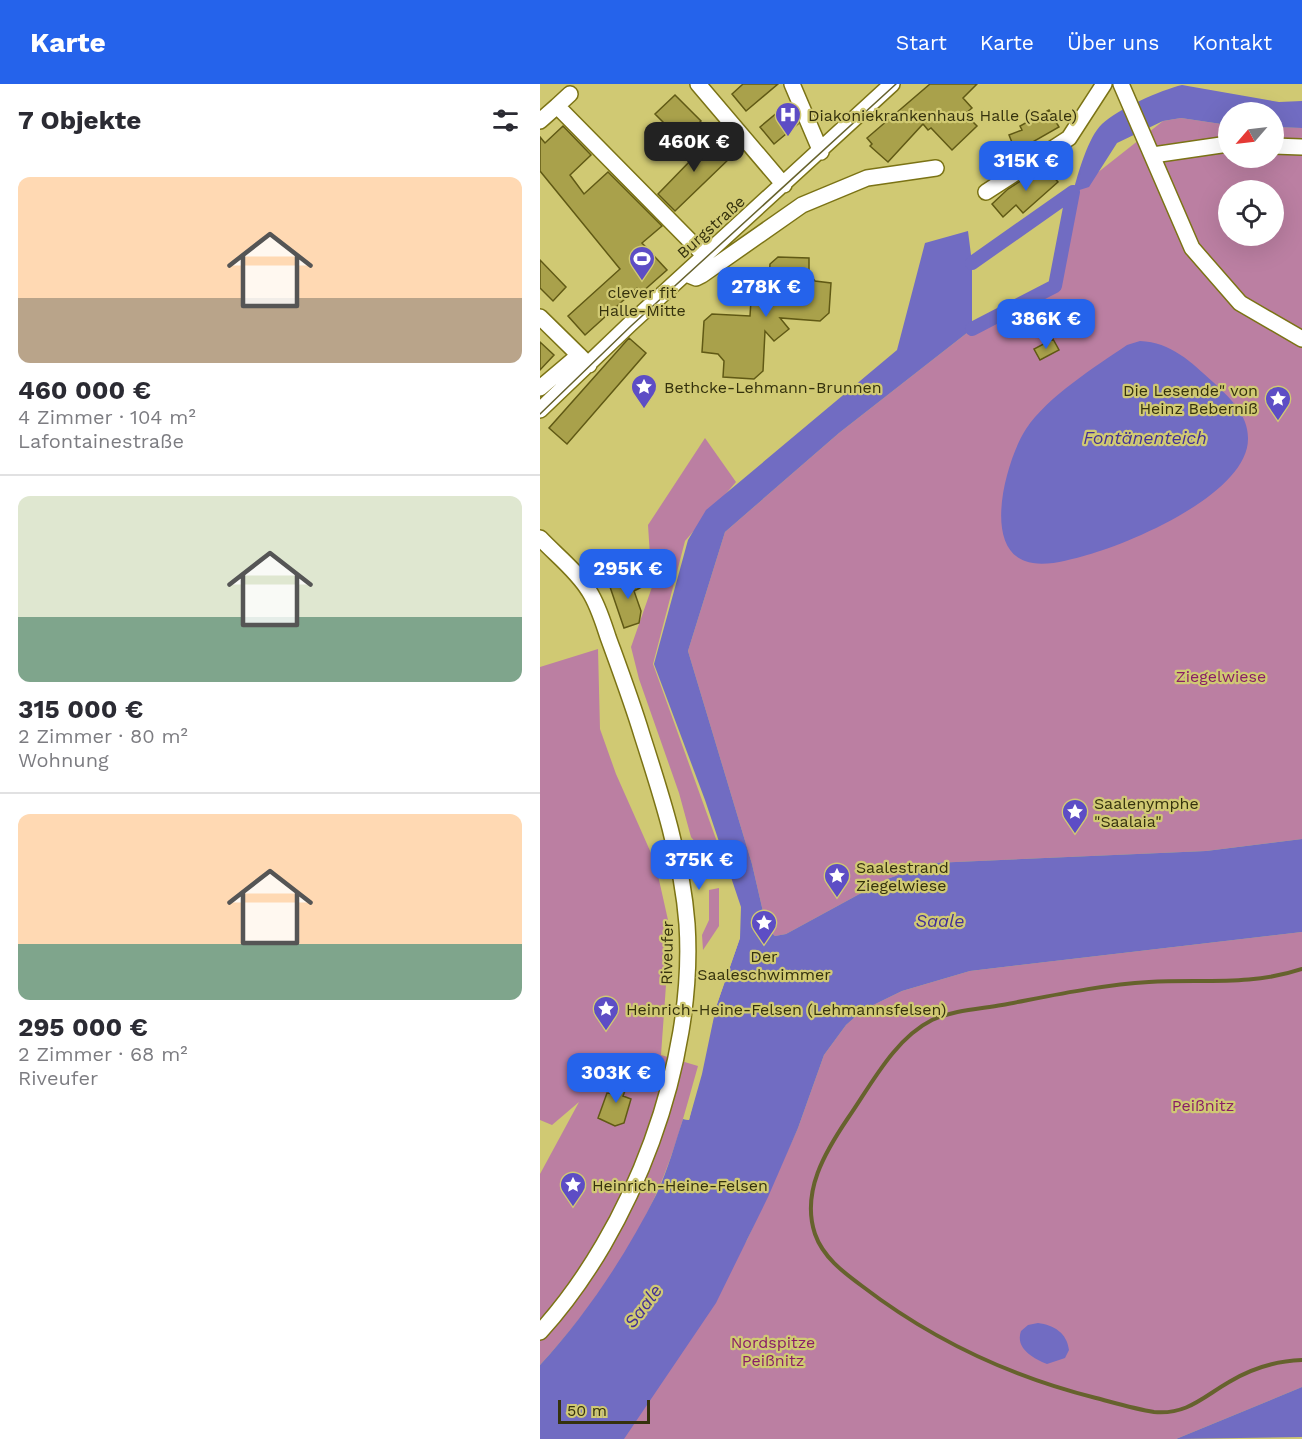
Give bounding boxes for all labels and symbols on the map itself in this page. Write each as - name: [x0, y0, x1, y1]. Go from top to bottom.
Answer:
- hospital icon: Diakoniekrankenhaus Halle (Saale): [773, 100, 803, 138]
- north arrow: [1218, 102, 1284, 168]
- place label: Diakoniekrankenhaus Halle (Saale): [808, 106, 1077, 125]
- pin: 460K €: [645, 122, 743, 173]
- pin: 315K €: [977, 141, 1075, 192]
- street label: Burgstraße: [673, 192, 749, 262]
- sports icon: clever fit Halle-Mitte: [627, 244, 657, 282]
- pin: 278K €: [717, 267, 815, 318]
- place label: clever fit Halle-Mitte: [598, 283, 686, 320]
- pin: 386K €: [997, 299, 1095, 350]
- place icon: Bethcke-Lehmann-Brunnen: [629, 372, 659, 410]
- place label: Bethcke-Lehmann-Brunnen: [664, 378, 882, 397]
- place label: Die Lesende" von Heinz Beberniß: [1123, 381, 1258, 418]
- place icon: Die Lesende" von Heinz Beberniß: [1263, 384, 1293, 422]
- water label: Fontänenteich: [1083, 427, 1207, 448]
- pin: 295K €: [579, 549, 677, 600]
- park label: Ziegelwiese: [1176, 667, 1266, 686]
- place label: Saalenymphe "Saalaia": [1094, 794, 1199, 831]
- place icon: Saalenymphe "Saalaia": [1060, 797, 1090, 835]
- pin: 375K €: [650, 840, 748, 891]
- place label: Saalestrand Ziegelwiese: [856, 858, 949, 895]
- place icon: Saalestrand Ziegelwiese: [822, 861, 852, 899]
- place icon: Der Saaleschwimmer: [749, 908, 779, 946]
- water label: Saale: [915, 910, 965, 931]
- street label: Riveufer: [657, 920, 677, 985]
- place label: Der Saaleschwimmer: [697, 947, 831, 984]
- place icon: Heinrich-Heine-Felsen (Lehmannsfelsen): [591, 994, 621, 1032]
- place label: Heinrich-Heine-Felsen (Lehmannsfelsen): [626, 1000, 946, 1019]
- pin: 303K €: [567, 1053, 665, 1104]
- park label: Peißnitz: [1172, 1096, 1234, 1115]
- place icon: Heinrich-Heine-Felsen: [558, 1170, 588, 1208]
- place label: Heinrich-Heine-Felsen: [592, 1176, 768, 1195]
- water label: Saale: [620, 1280, 666, 1332]
- park label: Nordspitze Peißnitz: [731, 1333, 815, 1370]
- scale bar: [558, 1397, 650, 1424]

